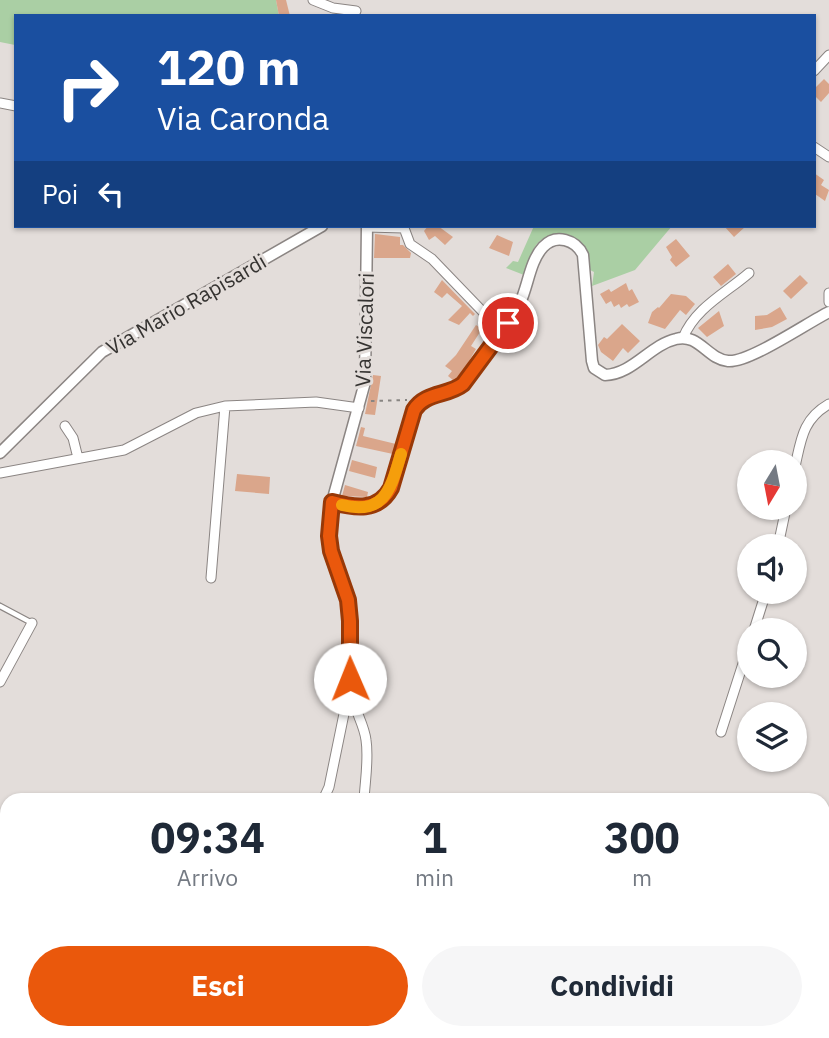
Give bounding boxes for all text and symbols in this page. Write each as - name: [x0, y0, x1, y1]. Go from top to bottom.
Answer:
- text: 120 m: [157, 35, 301, 98]
- icon: right: [42, 42, 133, 133]
- text: Via Caronda: [157, 97, 329, 139]
- icon: left: [92, 175, 130, 213]
- text: Poi: [42, 177, 78, 211]
- street label: Via Mario Rapisardi: [101, 247, 271, 361]
- street label: Via Viscalori: [348, 272, 380, 388]
- pin: [478, 293, 538, 353]
- icon: arrive: [489, 304, 527, 342]
- north arrow: [737, 450, 807, 520]
- map controls: [737, 450, 807, 772]
- button: sound: [737, 534, 807, 604]
- button: search: [737, 618, 807, 688]
- position arrow: [313, 642, 387, 716]
- button: layers: [737, 702, 807, 772]
- text: 09:34: [150, 810, 265, 865]
- text: 1: [422, 810, 447, 865]
- text: 300: [604, 810, 680, 865]
- text: Arrivo: [177, 862, 238, 892]
- text: min: [415, 862, 454, 892]
- text: m: [632, 862, 652, 892]
- button: Esci: [28, 946, 408, 1026]
- button: Condividi: [422, 946, 802, 1026]

